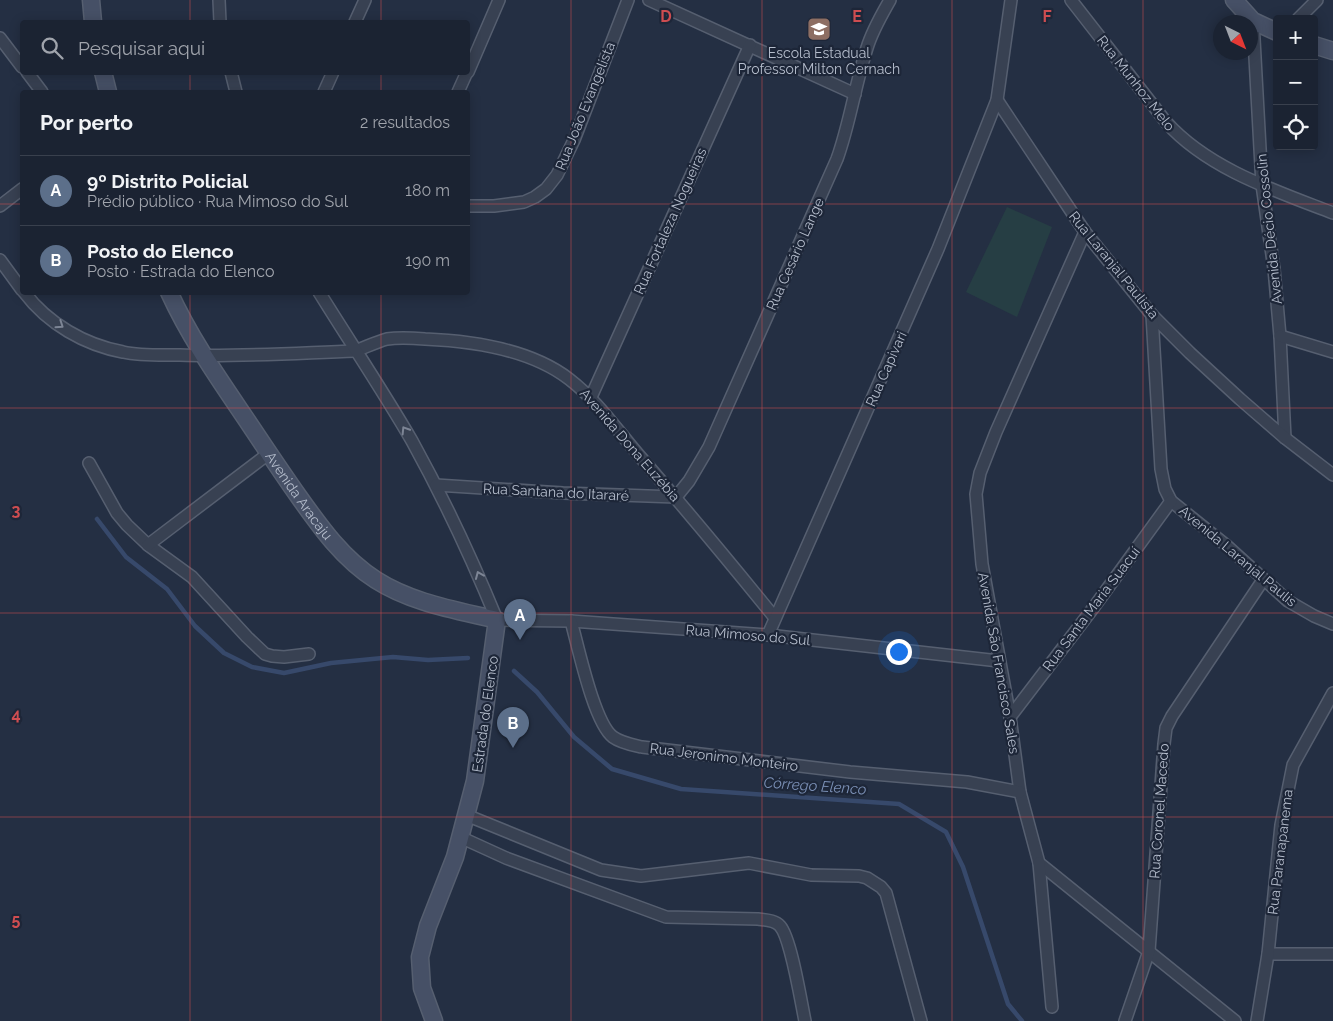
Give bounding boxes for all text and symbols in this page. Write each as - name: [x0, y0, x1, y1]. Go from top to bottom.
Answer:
- text: D: [660, 7, 672, 26]
- text: E: [852, 7, 862, 26]
- text: F: [1042, 7, 1052, 26]
- north arrow: [1213, 15, 1258, 60]
- map controls: [1273, 15, 1318, 150]
- button: +: [1273, 15, 1318, 60]
- school or university icon: Escola Estadual Professor Milton Cernach: [806, 16, 832, 42]
- search box: [20, 20, 470, 75]
- street label: Rua Munhoz Melo: [1094, 32, 1178, 134]
- icon: search: [38, 34, 66, 62]
- text: Pesquisar aqui: [78, 37, 205, 59]
- street label: Rua João Evangelista: [552, 40, 618, 172]
- place label: Escola Estadual Professor Milton Cernach: [738, 45, 900, 77]
- button: −: [1273, 60, 1318, 105]
- button: locate: [1273, 105, 1318, 150]
- text: Por perto: [40, 110, 133, 135]
- text: 2 resultados: [360, 113, 450, 132]
- street label: Rua Fortaleza Nogueiras: [630, 145, 710, 297]
- street label: Avenida Décio Cossolin: [1253, 153, 1285, 305]
- text: 9º Distrito Policial: [87, 170, 248, 192]
- text: A: [51, 181, 61, 200]
- text: 180 m: [405, 181, 450, 200]
- text: Prédio público · Rua Mimoso do Sul: [87, 192, 348, 211]
- street label: Rua Cesário Lange: [763, 195, 827, 313]
- street label: Rua Laranjal Paulista: [1066, 208, 1162, 322]
- text: Posto do Elenco: [87, 240, 234, 262]
- text: B: [51, 251, 61, 270]
- text: 190 m: [405, 251, 450, 270]
- text: Posto · Estrada do Elenco: [87, 262, 274, 281]
- one-way arrow: [54, 319, 63, 329]
- street label: Rua Capivari: [862, 329, 910, 409]
- street label: Avenida Dona Euzébia: [577, 385, 683, 505]
- one-way arrow: [402, 427, 411, 436]
- street label: Avenida Aracaju: [262, 449, 336, 543]
- street label: Rua Santana do Itararé: [483, 480, 629, 504]
- text: 3: [12, 501, 21, 520]
- street label: Avenida Laranjal Paulis: [1176, 502, 1300, 610]
- street label: Rua Santa Maria Suacuí: [1039, 543, 1143, 674]
- one-way arrow: [474, 571, 485, 580]
- street label: Avenida São Francisco Sales: [975, 571, 1023, 755]
- pin: A: [504, 599, 536, 640]
- street label: Rua Mimoso do Sul: [685, 622, 811, 648]
- your location: [886, 639, 912, 665]
- street label: Estrada do Elenco: [469, 655, 501, 773]
- text: 4: [11, 705, 21, 724]
- pin: B: [497, 707, 529, 748]
- street label: Rua Jeronimo Monteiro: [649, 740, 799, 774]
- street label: Rua Coronel Macedo: [1146, 743, 1172, 879]
- water label: Córrego Elenco: [763, 773, 867, 799]
- street label: Rua Paranapanema: [1264, 788, 1296, 916]
- text: 5: [12, 910, 21, 929]

